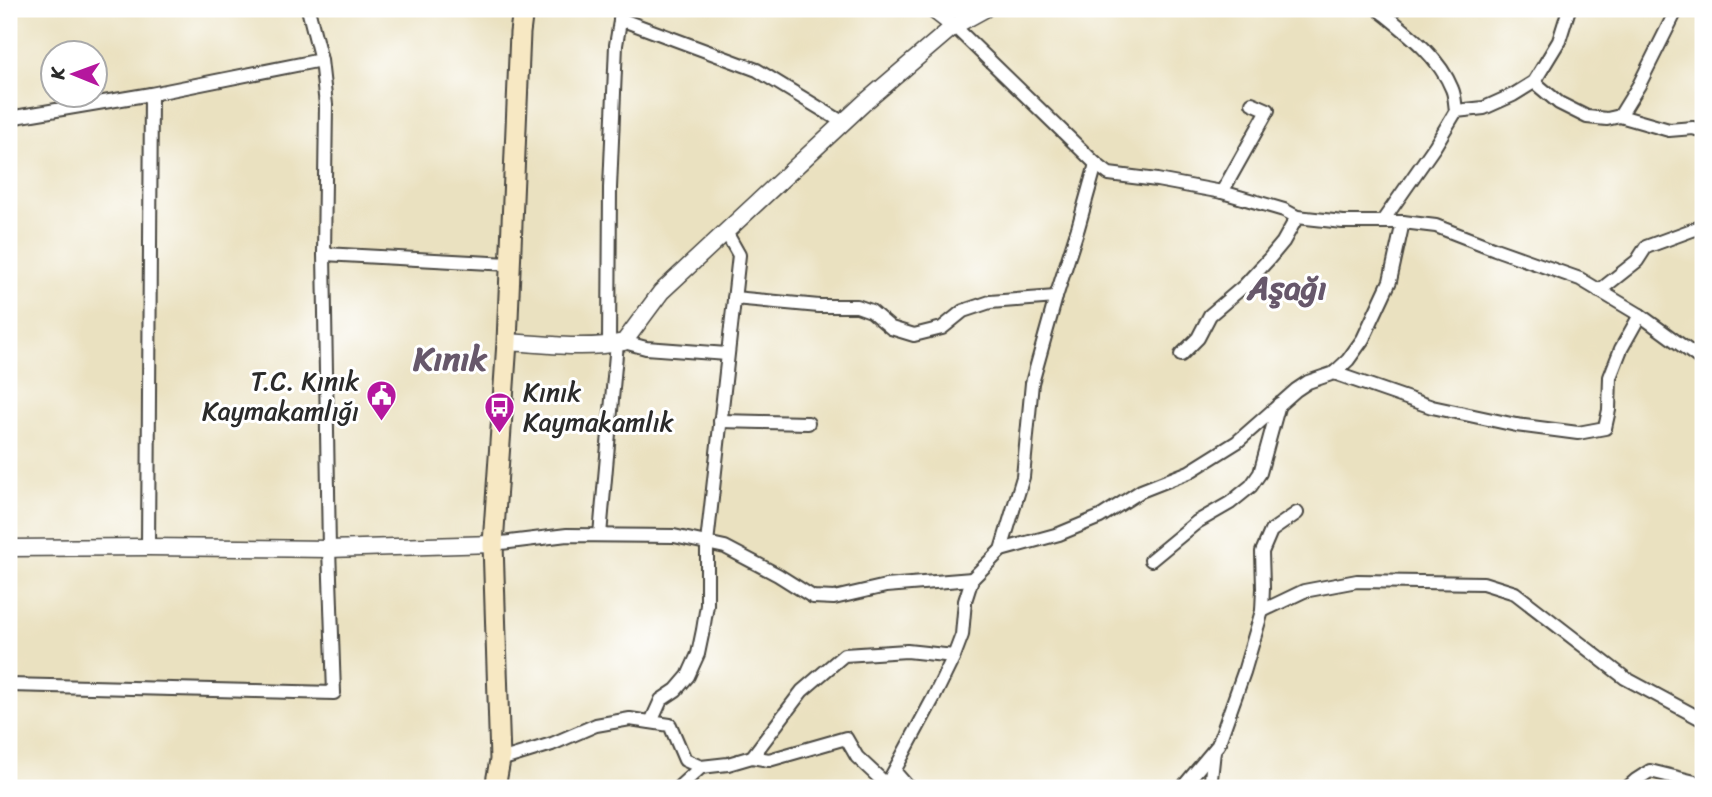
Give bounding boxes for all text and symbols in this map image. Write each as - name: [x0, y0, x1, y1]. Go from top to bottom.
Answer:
- north arrow: [38, 38, 108, 108]
- text: K: [41, 66, 74, 81]
- district label: Aşağı: [1245, 259, 1327, 317]
- district label: Kınık: [412, 330, 488, 388]
- place label: T.C. Kınık Kaymakamlığı: [202, 358, 359, 434]
- place label: Kınık Kaymakamlık: [523, 369, 674, 445]
- public building icon: T.C. Kınık Kaymakamlığı: [365, 379, 399, 423]
- bus stop icon: Kınık Kaymakamlık: [483, 390, 517, 434]

